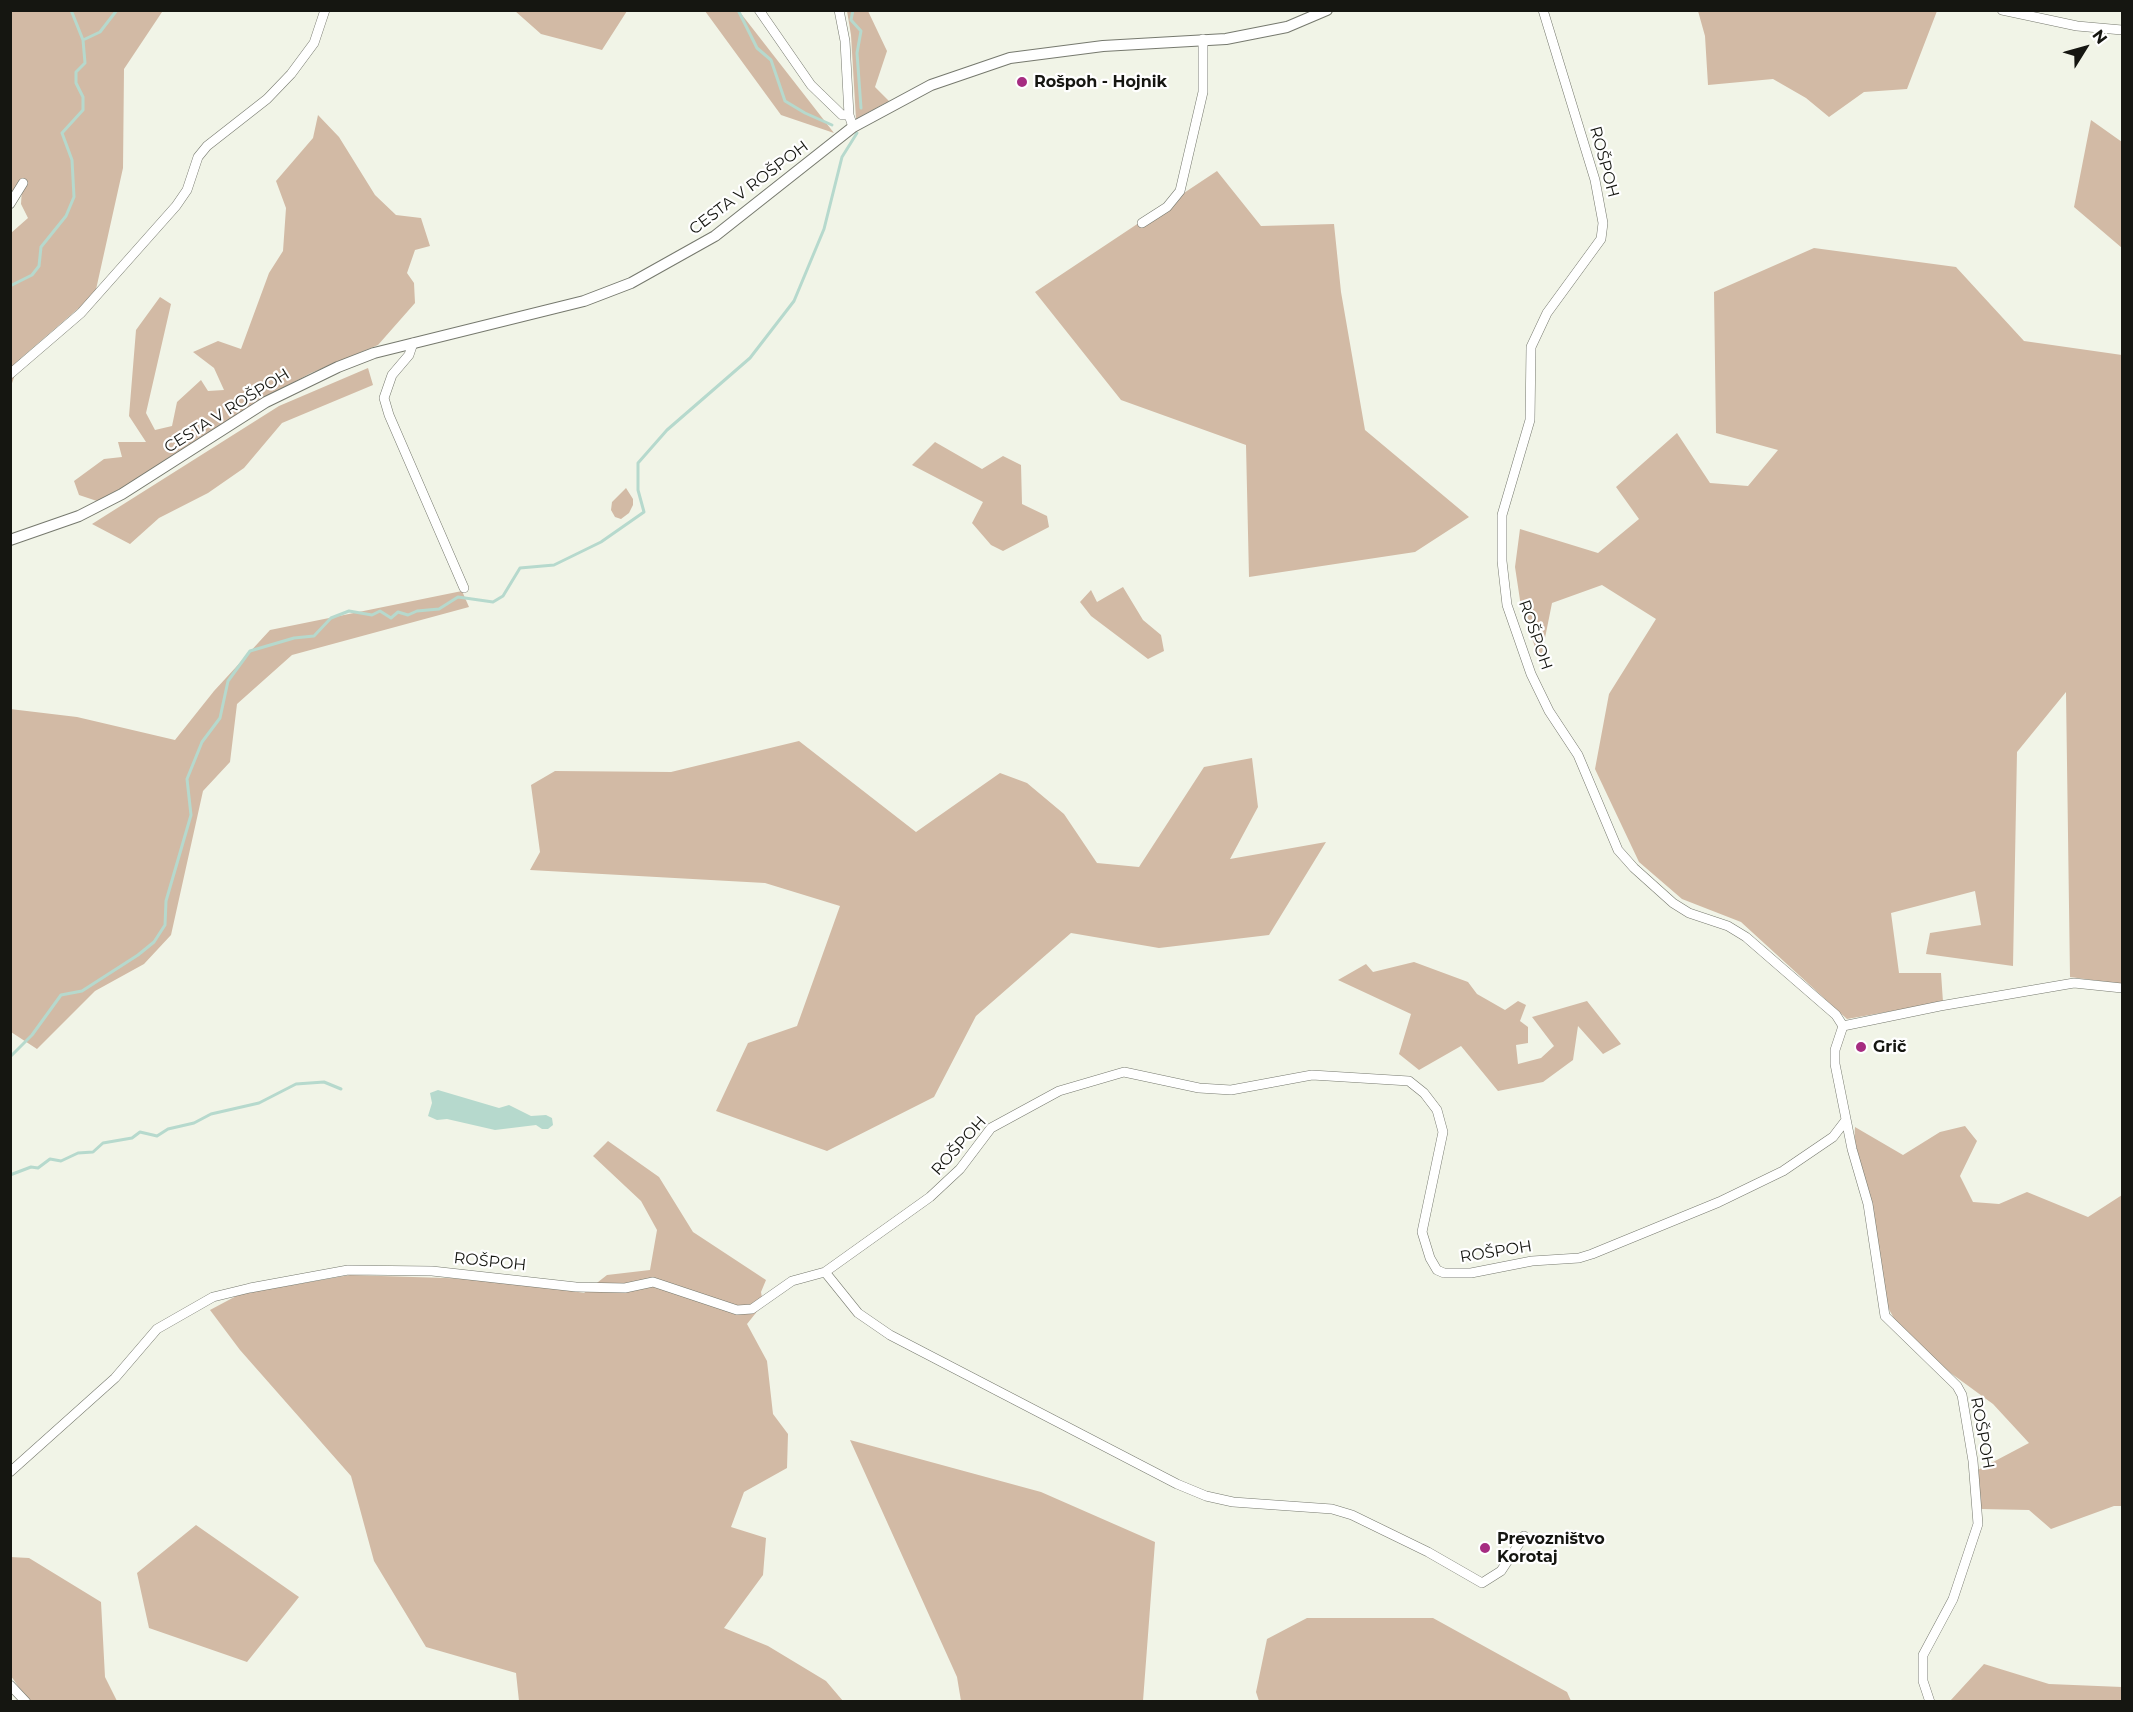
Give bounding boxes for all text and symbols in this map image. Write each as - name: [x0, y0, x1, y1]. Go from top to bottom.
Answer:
- north arrow: [2055, 18, 2115, 78]
- text: N: [2088, 26, 2111, 48]
- place label: Rošpoh - Hojnik: [1034, 72, 1167, 92]
- marker: Rošpoh - Hojnik: [1015, 75, 1029, 89]
- street label: ROŠPOH: [1585, 124, 1623, 200]
- street label: CESTA V ROŠPOH: [686, 137, 812, 239]
- street label: CESTA V ROŠPOH: [161, 365, 293, 457]
- street label: ROŠPOH: [1514, 597, 1556, 673]
- place label: Grič: [1873, 1037, 1906, 1057]
- marker: Grič: [1854, 1040, 1868, 1054]
- street label: ROŠPOH: [928, 1113, 990, 1179]
- street label: ROŠPOH: [1459, 1237, 1533, 1267]
- street label: ROŠPOH: [453, 1249, 527, 1275]
- street label: ROŠPOH: [1966, 1396, 1998, 1470]
- place label: Prevozništvo Korotaj: [1497, 1529, 1605, 1567]
- marker: Prevozništvo Korotaj: [1478, 1541, 1492, 1555]

